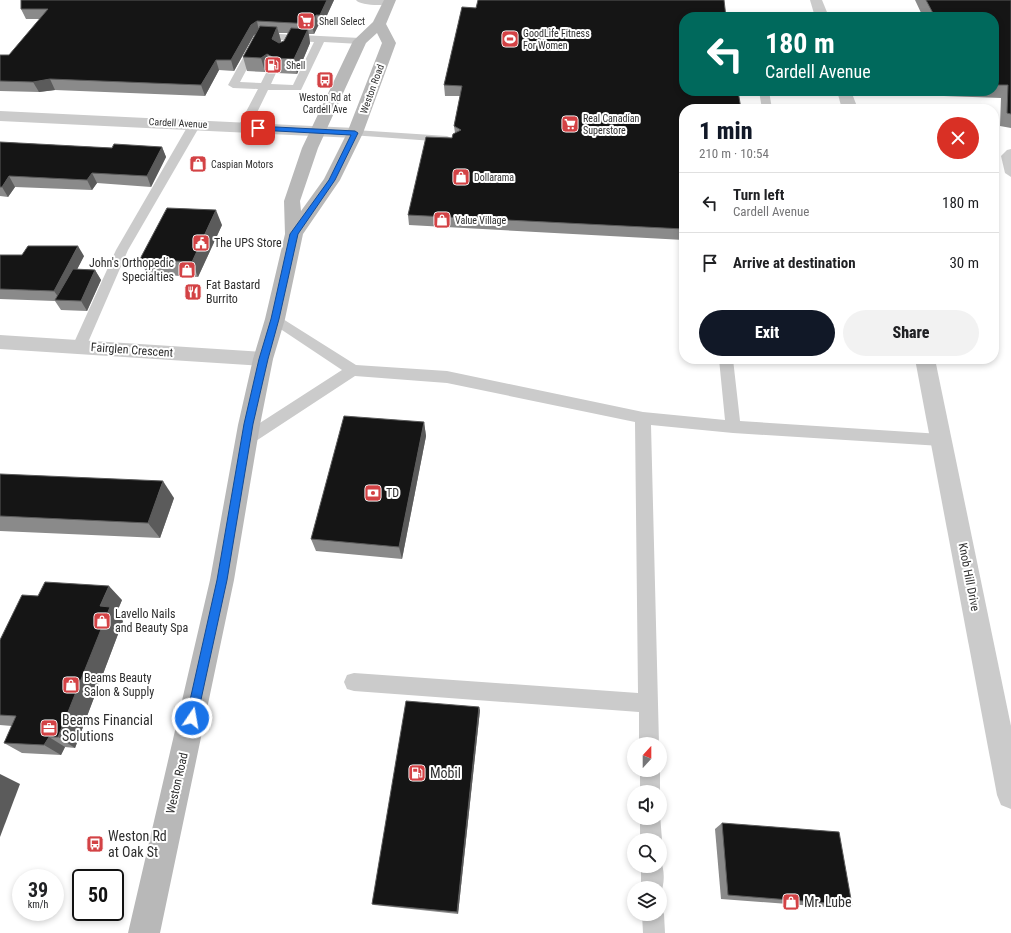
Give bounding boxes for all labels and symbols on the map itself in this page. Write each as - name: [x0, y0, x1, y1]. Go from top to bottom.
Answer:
- supermarket icon: Shell Select: [296, 11, 316, 31]
- place label: Shell Select: [319, 16, 365, 27]
- place label: GoodLife Fitness For Women: [523, 28, 590, 51]
- sports icon: GoodLife Fitness For Women: [500, 29, 520, 49]
- fuel station icon: Shell: [263, 55, 283, 75]
- place label: Shell: [286, 60, 305, 71]
- street label: Weston Road: [358, 63, 386, 115]
- bus stop icon: Weston Rd at Cardell Ave: [315, 70, 335, 90]
- place label: Weston Rd at Cardell Ave: [299, 92, 351, 115]
- pin: [241, 111, 275, 145]
- place label: Real Canadian Superstore: [583, 113, 640, 136]
- supermarket icon: Real Canadian Superstore: [560, 114, 580, 134]
- street label: Cardell Avenue: [148, 116, 208, 130]
- shop icon: Caspian Motors: [188, 154, 208, 174]
- place label: Caspian Motors: [211, 159, 274, 170]
- shop icon: Dollarama: [451, 167, 471, 187]
- place label: Dollarama: [474, 172, 514, 183]
- shop icon: Value Village: [432, 210, 452, 230]
- place label: Value Village: [455, 215, 506, 226]
- public building icon: The UPS Store: [191, 233, 211, 253]
- place label: The UPS Store: [214, 236, 282, 250]
- place label: John's Orthopedic Specialties: [89, 256, 174, 284]
- shop icon: John's Orthopedic Specialties: [177, 260, 197, 280]
- place label: Fat Bastard Burrito: [206, 278, 260, 306]
- restaurant icon: Fat Bastard Burrito: [183, 282, 203, 302]
- street label: Fairglen Crescent: [90, 340, 174, 360]
- bank icon: TD: [363, 483, 383, 503]
- place label: TD: [386, 486, 399, 500]
- street label: Knob Hill Drive: [956, 542, 983, 613]
- place label: Lavello Nails and Beauty Spa: [115, 607, 188, 635]
- shop icon: Lavello Nails and Beauty Spa: [92, 611, 112, 631]
- place label: Beams Beauty Salon & Supply: [84, 671, 154, 699]
- shop icon: Beams Beauty Salon & Supply: [61, 675, 81, 695]
- position arrow: [171, 697, 213, 739]
- place label: Beams Financial Solutions: [62, 712, 153, 744]
- office icon: Beams Financial Solutions: [39, 718, 59, 738]
- north arrow: [627, 737, 667, 777]
- street label: Weston Road: [163, 751, 191, 815]
- fuel station icon: Mobil: [407, 763, 427, 783]
- place label: Mobil: [430, 765, 461, 781]
- place label: Weston Rd at Oak St: [108, 828, 167, 860]
- bus stop icon: Weston Rd at Oak St: [85, 834, 105, 854]
- speed limit sign: 50: [72, 869, 124, 921]
- shop icon: Mr. Lube: [781, 892, 801, 912]
- place label: Mr. Lube: [804, 894, 852, 910]

